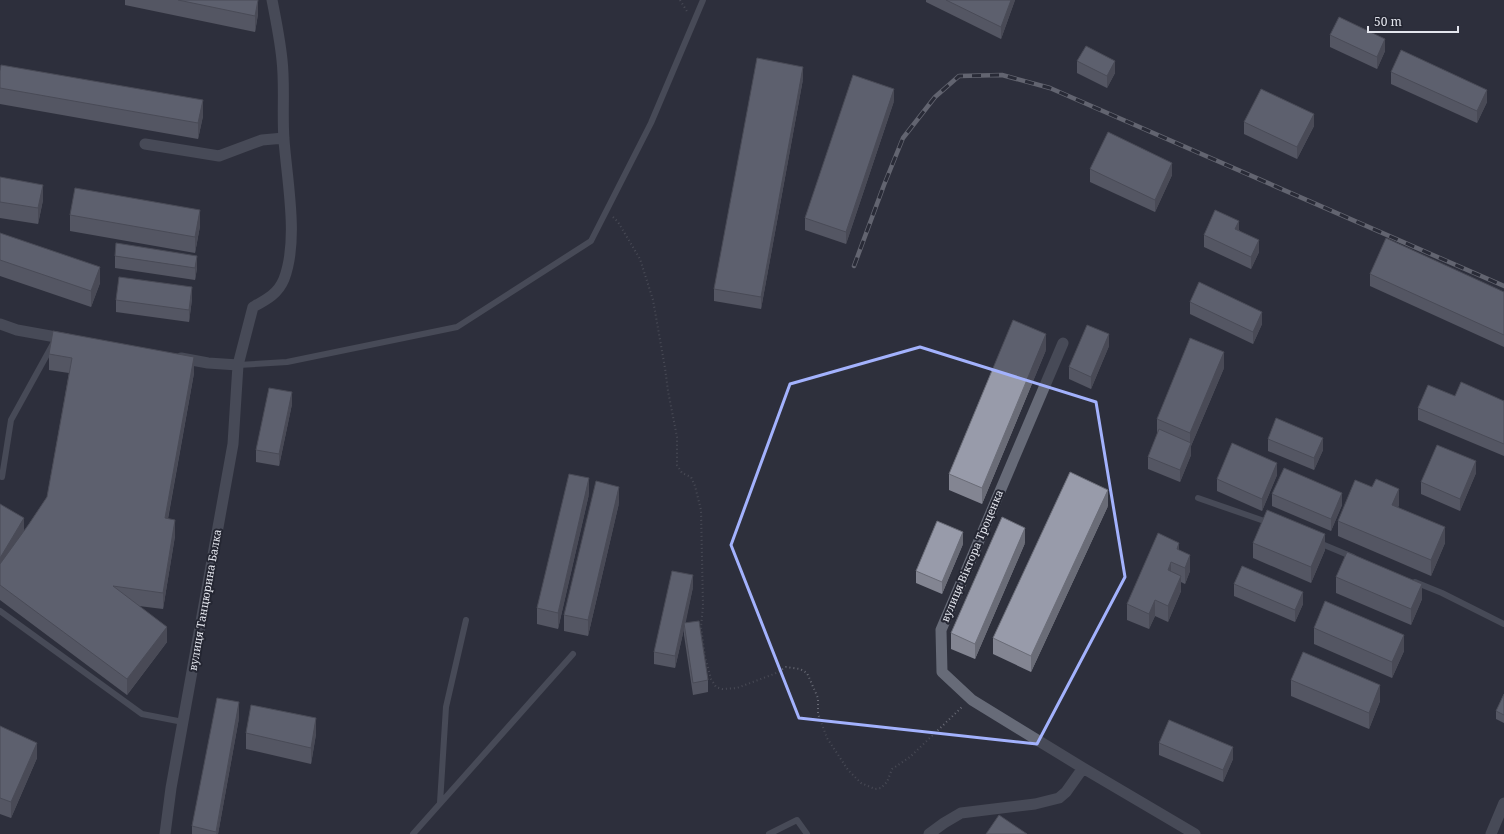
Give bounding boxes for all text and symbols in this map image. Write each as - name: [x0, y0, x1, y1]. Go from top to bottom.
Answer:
- scale bar: [1368, 8, 1458, 34]
- text: 50 m: [1374, 13, 1402, 30]
- street label: вулиця Віктора Троценка: [937, 487, 1006, 624]
- street label: вулиця Танцюрина Балка: [185, 528, 224, 672]

